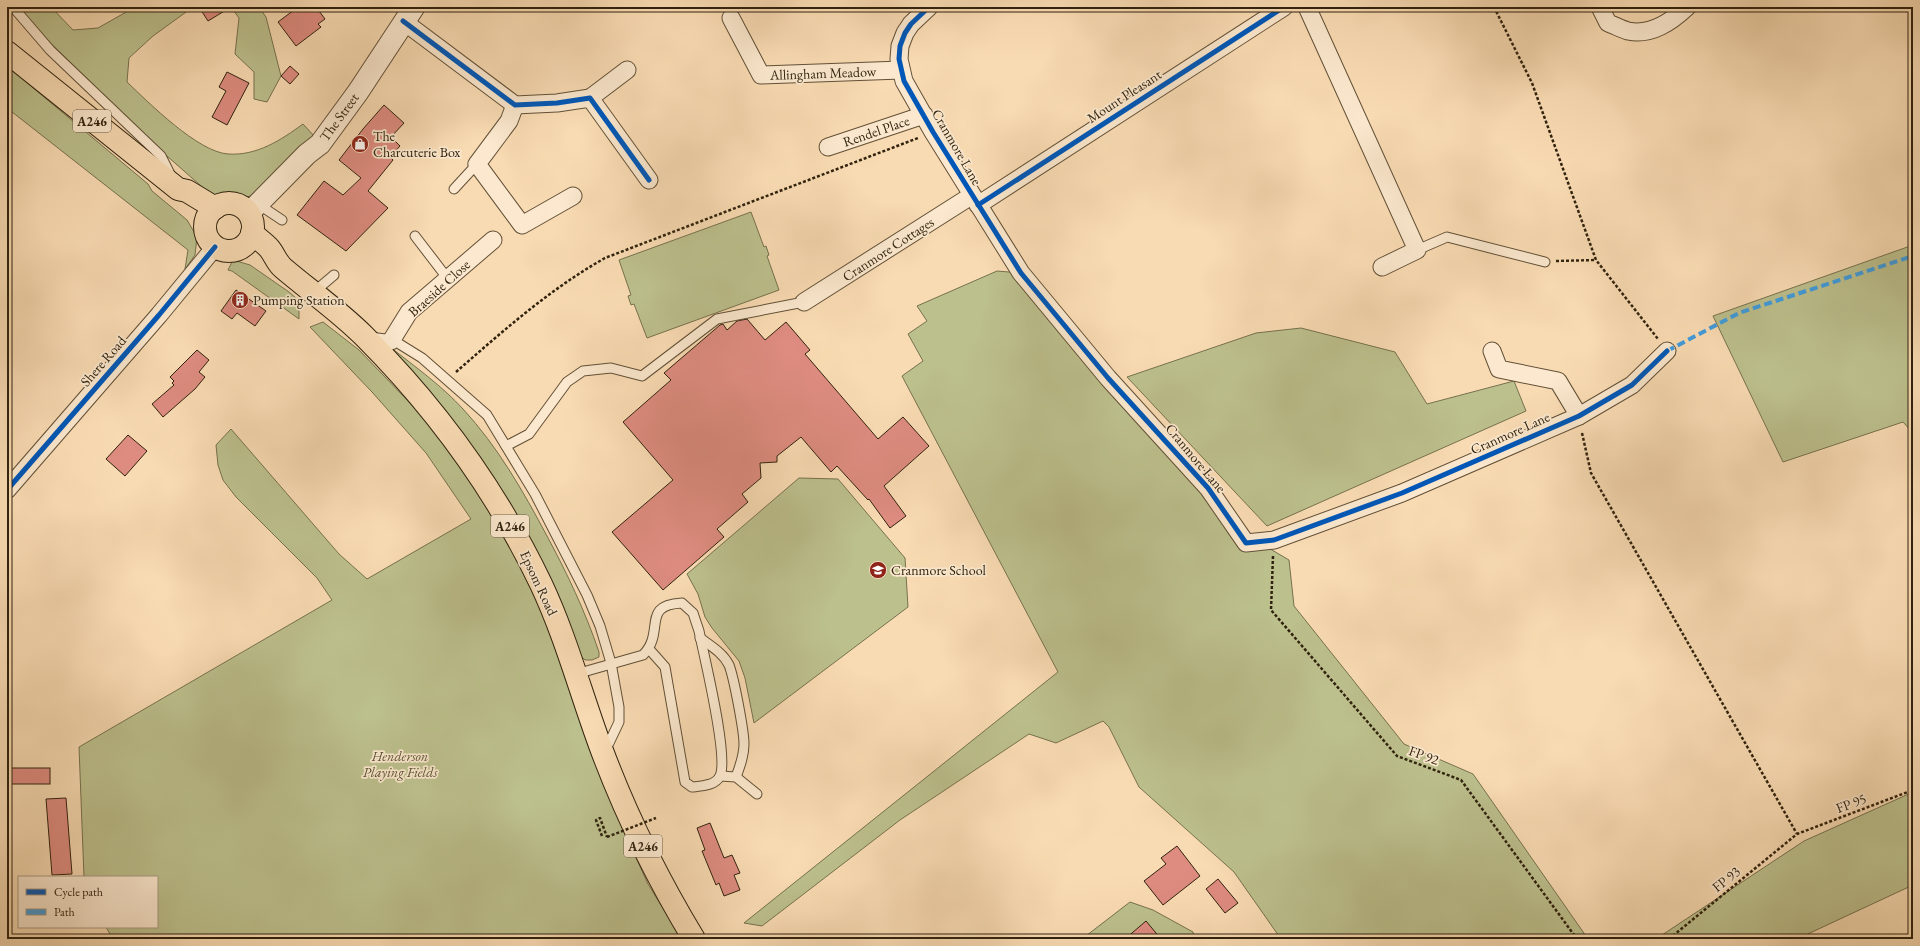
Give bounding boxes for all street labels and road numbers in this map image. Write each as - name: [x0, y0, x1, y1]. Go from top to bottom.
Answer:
- street label: Allingham Meadow: [768, 62, 877, 84]
- street label: Mount Pleasant: [1083, 65, 1165, 127]
- street label: The Street: [315, 89, 363, 145]
- street label: Cranmore Lane: [928, 106, 986, 189]
- road number: A246: [73, 110, 111, 132]
- street label: Rendel Place: [840, 111, 912, 151]
- street label: Cranmore Cottages: [839, 212, 938, 285]
- street label: Braeside Close: [404, 255, 474, 321]
- street label: Shere Road: [76, 331, 131, 390]
- street label: Cranmore Lane: [1468, 407, 1553, 459]
- street label: Cranmore Lane: [1162, 420, 1231, 497]
- road number: A246: [491, 515, 529, 537]
- street label: Epsom Road: [516, 548, 562, 619]
- street label: FP 92: [1406, 741, 1442, 769]
- street label: FP 95: [1833, 789, 1869, 817]
- road number: A246: [624, 835, 662, 857]
- street label: FP 93: [1708, 862, 1744, 896]

